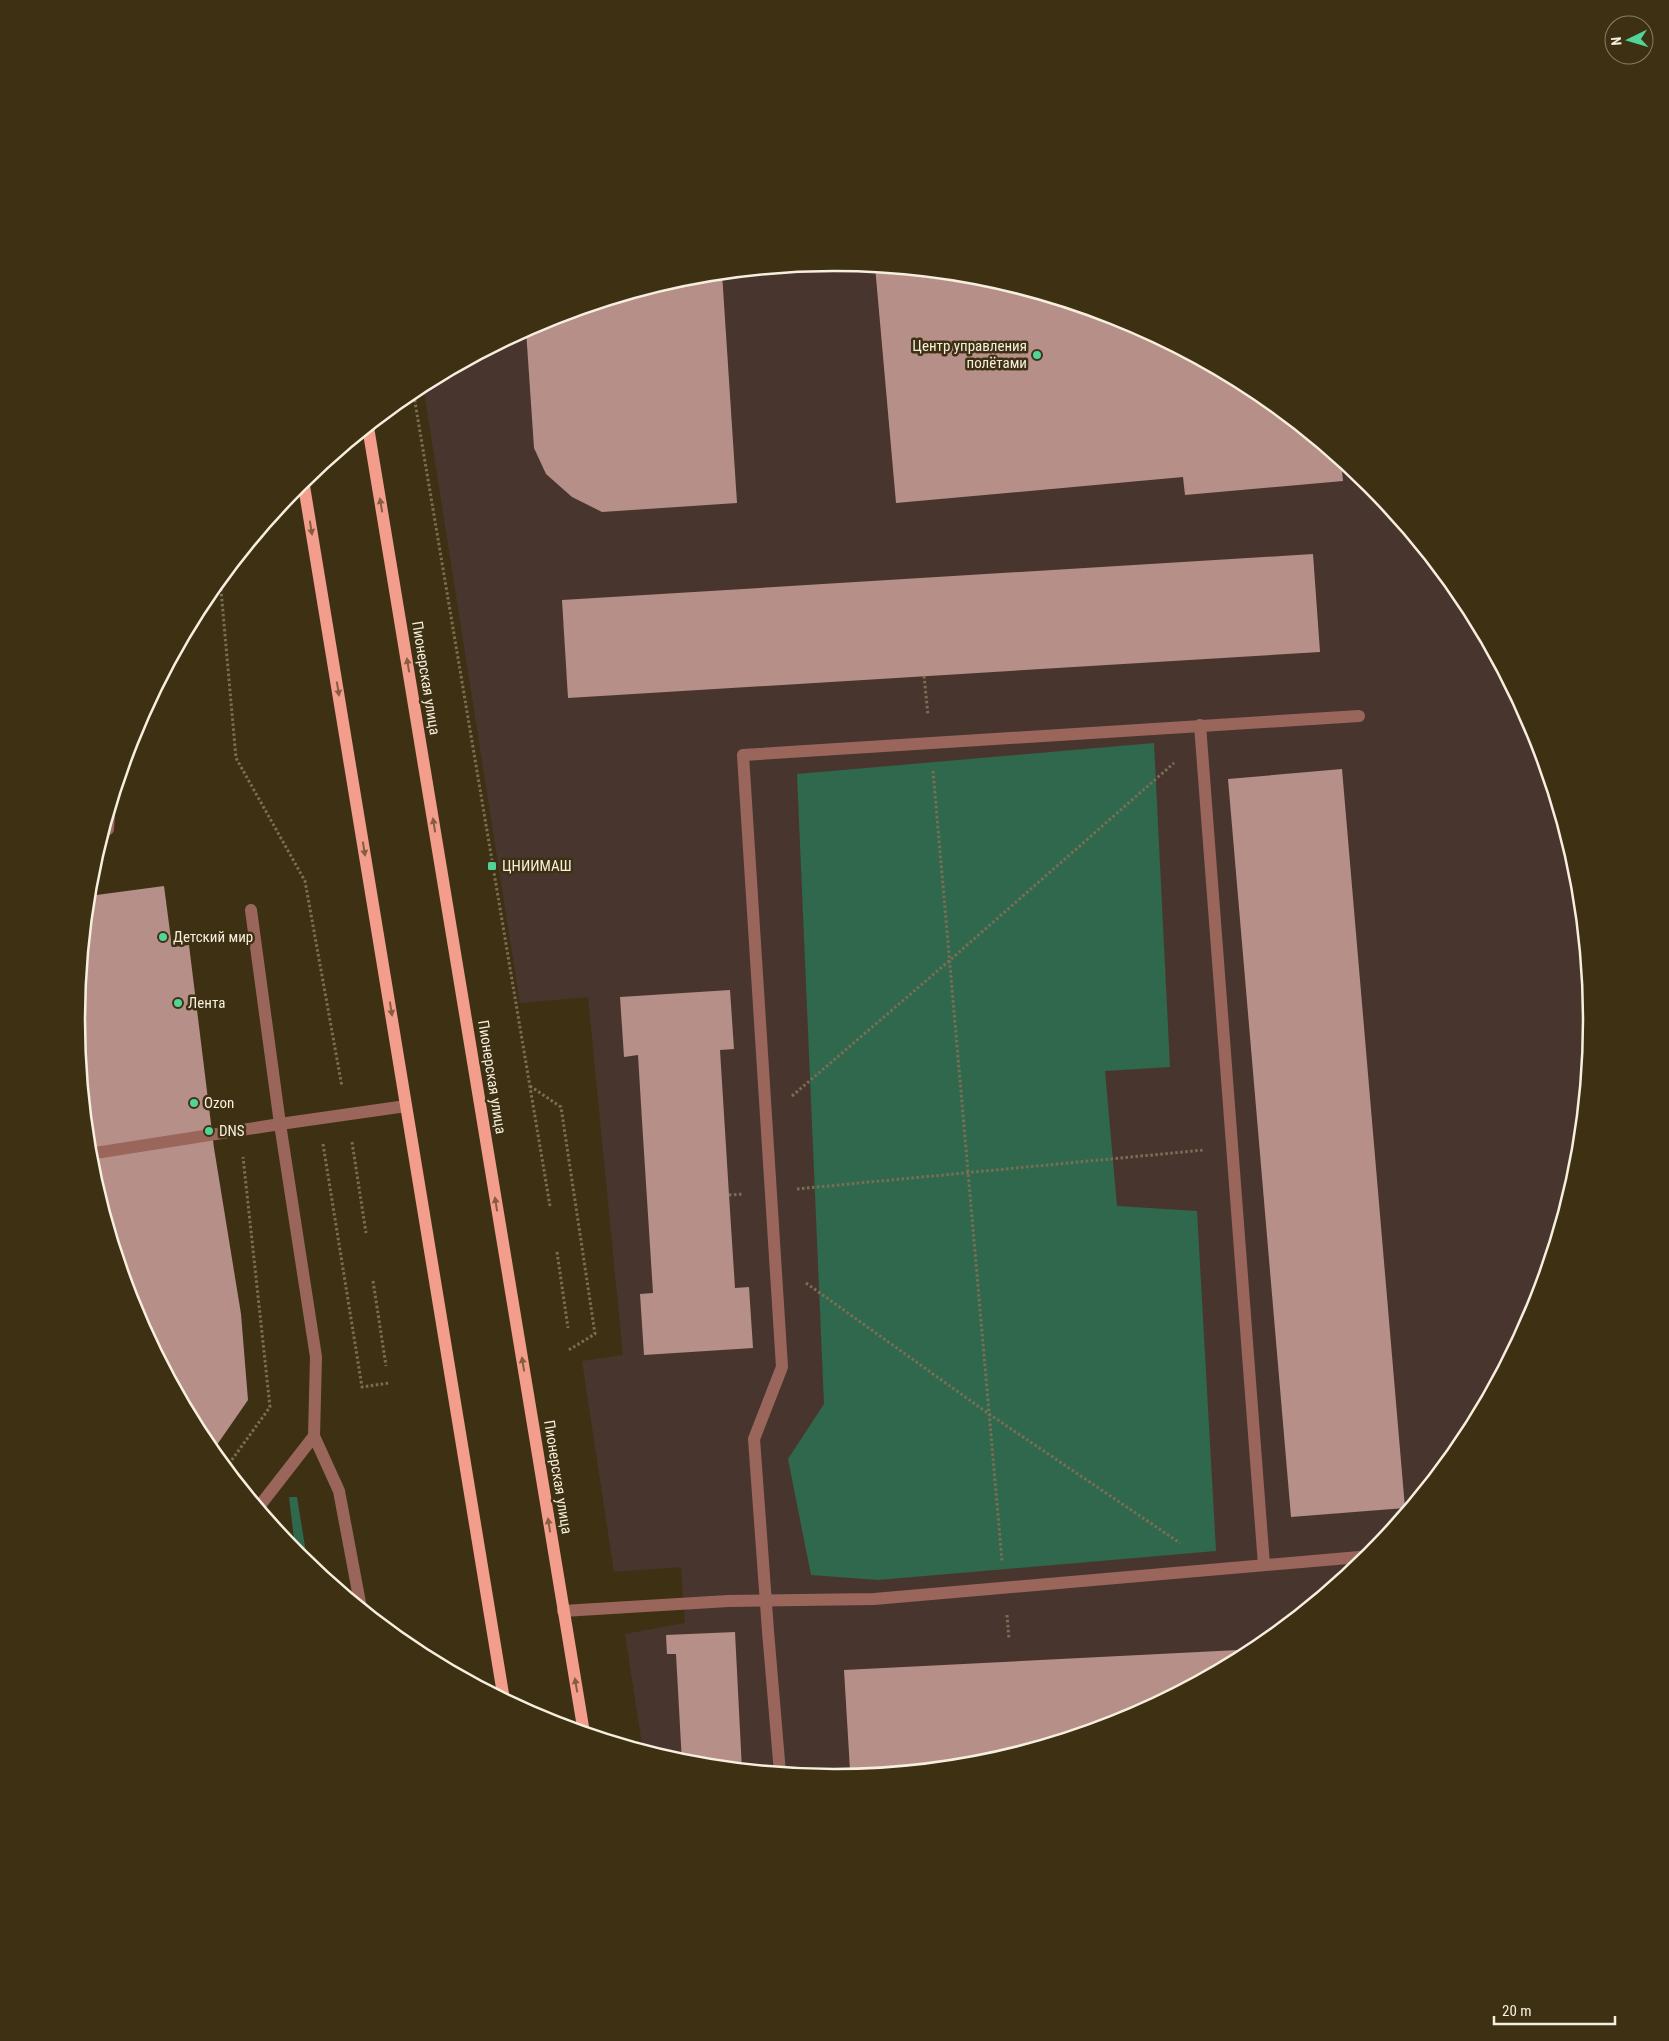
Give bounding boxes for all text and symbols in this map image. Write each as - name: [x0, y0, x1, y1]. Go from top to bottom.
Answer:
- north arrow: [1604, 15, 1654, 65]
- text: N: [1608, 36, 1624, 46]
- place label: Центр управления полётами: [912, 337, 1027, 372]
- marker: Центр управления полётами: [1031, 349, 1043, 361]
- one-way arrow: [377, 496, 385, 512]
- one-way arrow: [308, 521, 316, 537]
- street label: Пионерская улица: [408, 620, 444, 736]
- one-way arrow: [403, 657, 411, 673]
- one-way arrow: [334, 681, 342, 697]
- one-way arrow: [429, 817, 437, 833]
- one-way arrow: [361, 841, 369, 857]
- place label: ЦНИИМАШ: [502, 857, 572, 875]
- marker: ЦНИИМАШ: [486, 860, 498, 872]
- place label: Детский мир: [173, 928, 253, 946]
- marker: Детский мир: [157, 931, 169, 943]
- place label: Лента: [188, 994, 225, 1012]
- marker: Лента: [172, 997, 184, 1009]
- one-way arrow: [387, 1002, 395, 1018]
- street label: Пионерская улица: [474, 1019, 510, 1135]
- place label: Ozon: [204, 1094, 234, 1112]
- marker: Ozon: [188, 1097, 200, 1109]
- place label: DNS: [219, 1122, 245, 1140]
- marker: DNS: [203, 1125, 215, 1137]
- one-way arrow: [492, 1196, 500, 1212]
- one-way arrow: [518, 1356, 526, 1372]
- street label: Пионерская улица: [540, 1419, 576, 1535]
- one-way arrow: [545, 1516, 553, 1532]
- one-way arrow: [571, 1677, 579, 1693]
- scale bar: [1494, 1994, 1615, 2026]
- text: 20 m: [1502, 2002, 1532, 2020]

